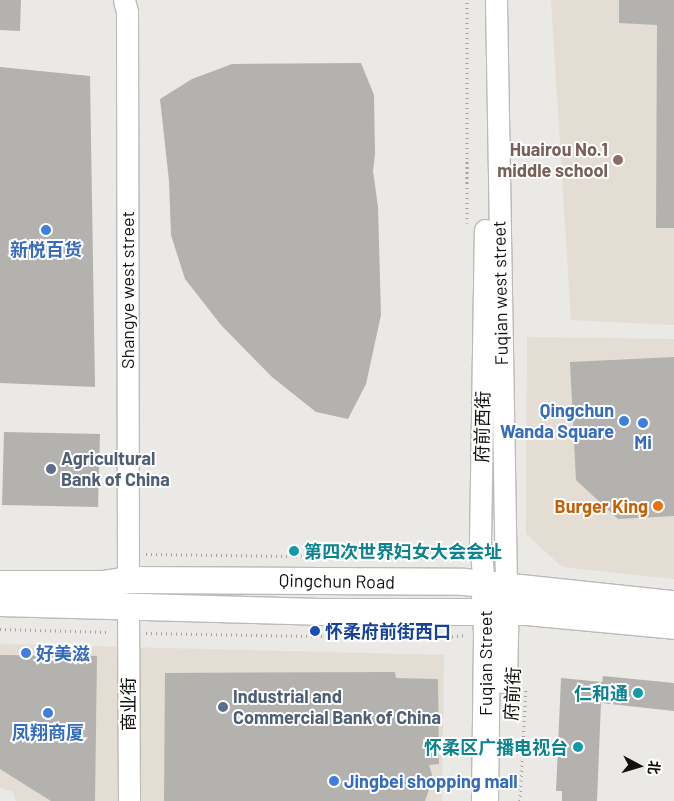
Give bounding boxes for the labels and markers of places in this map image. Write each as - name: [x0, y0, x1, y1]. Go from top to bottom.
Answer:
- place label: Huairou No.1 middle school: [497, 139, 608, 182]
- marker: Huairou No.1 middle school: [612, 154, 624, 166]
- marker: 新悦百货: [40, 224, 52, 236]
- place label: 新悦百货: [10, 238, 82, 260]
- place label: Qingchun Wanda Square: [500, 400, 614, 442]
- marker: Qingchun Wanda Square: [618, 415, 630, 427]
- marker: Mi: [637, 417, 649, 429]
- place label: Mi: [634, 431, 652, 453]
- place label: Agricultural Bank of China: [61, 448, 170, 490]
- marker: Agricultural Bank of China: [45, 463, 57, 475]
- place label: Burger King: [555, 495, 648, 517]
- marker: Burger King: [652, 500, 664, 512]
- place label: 第四次世界妇女大会会址: [304, 540, 502, 562]
- marker: 第四次世界妇女大会会址: [288, 545, 300, 557]
- place label: 怀柔府前街西口: [325, 620, 451, 642]
- marker: 怀柔府前街西口: [309, 625, 321, 637]
- place label: 好美滋: [36, 642, 90, 664]
- marker: 好美滋: [20, 647, 32, 659]
- place label: 仁和通: [574, 682, 628, 704]
- place label: Industrial and Commercial Bank of China: [233, 686, 441, 729]
- marker: 仁和通: [632, 687, 644, 699]
- marker: Industrial and Commercial Bank of China: [217, 701, 229, 713]
- marker: 凤翔商厦: [42, 707, 54, 719]
- place label: 凤翔商厦: [12, 721, 84, 743]
- place label: 怀柔区广播电视台: [424, 736, 568, 758]
- marker: 怀柔区广播电视台: [572, 741, 584, 753]
- place label: Jingbei shopping mall: [344, 770, 518, 792]
- marker: Jingbei shopping mall: [328, 775, 340, 787]

